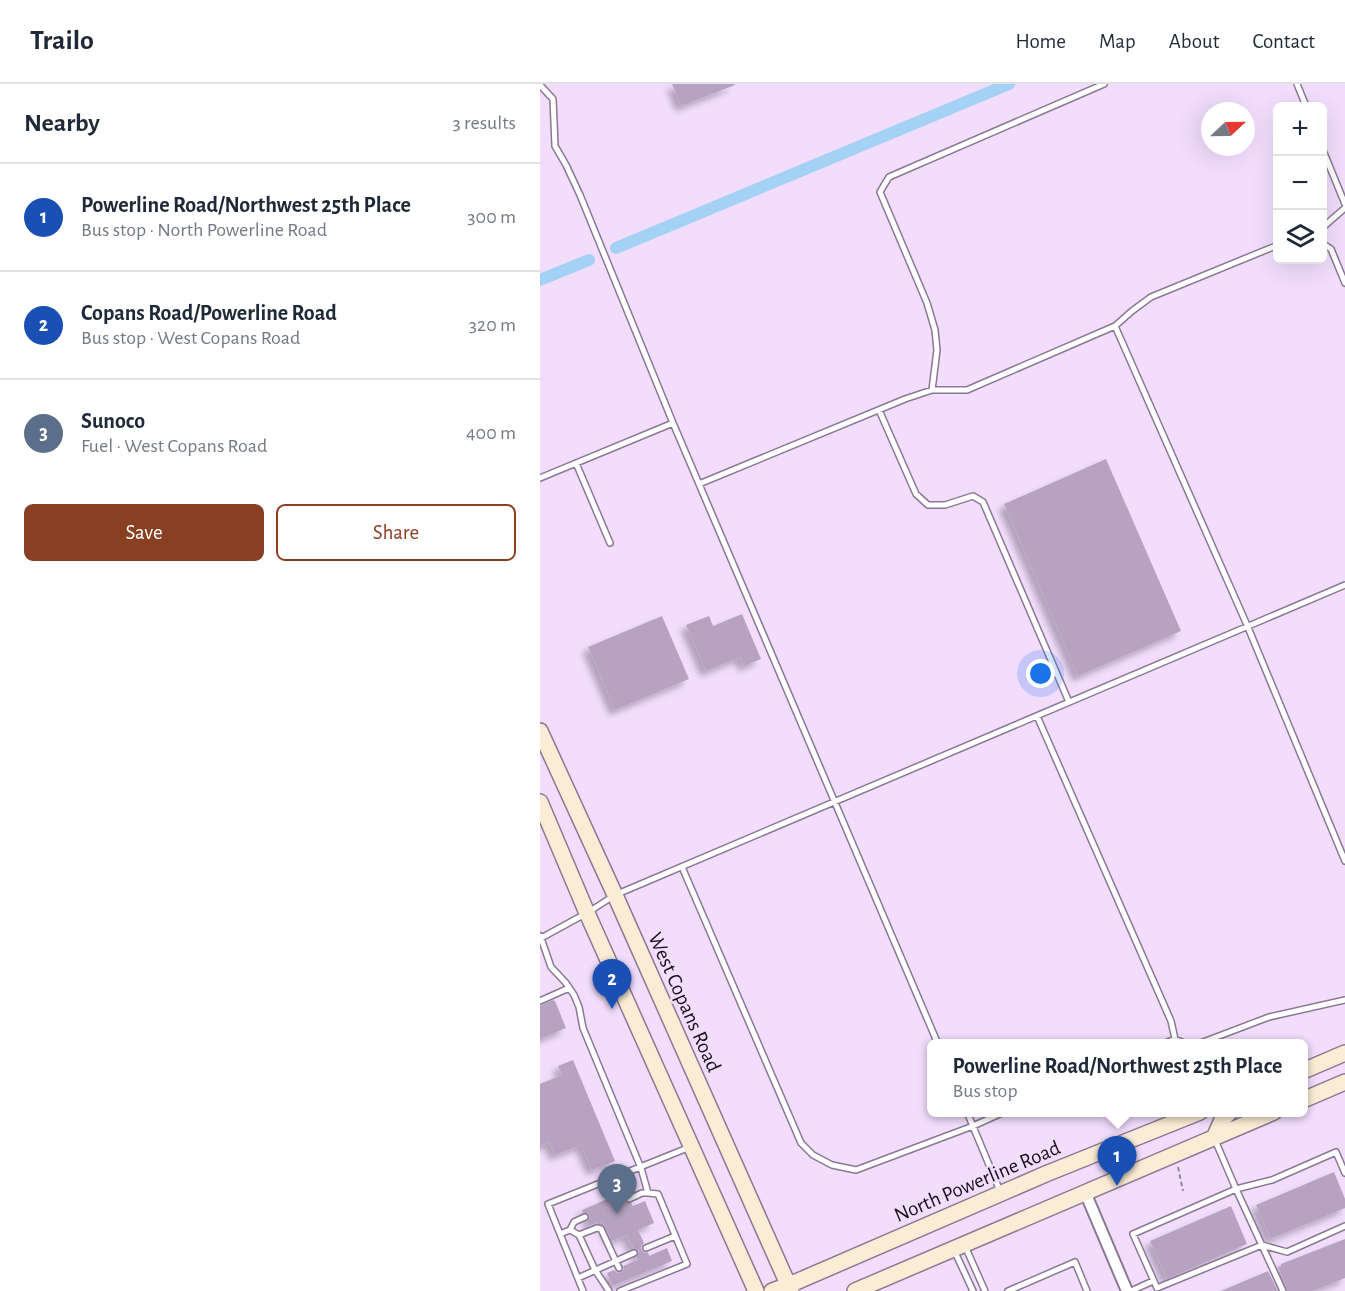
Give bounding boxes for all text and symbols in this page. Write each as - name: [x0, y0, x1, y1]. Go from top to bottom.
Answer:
- text: Trailo: [30, 27, 94, 55]
- text: Home: [1015, 31, 1066, 52]
- text: Map: [1099, 31, 1136, 52]
- text: About: [1169, 31, 1219, 52]
- text: Contact: [1252, 31, 1315, 52]
- north arrow: [1201, 102, 1255, 156]
- map controls: [1273, 102, 1327, 264]
- button: +: [1273, 102, 1327, 156]
- text: Nearby: [24, 110, 100, 136]
- text: 3 results: [452, 113, 516, 133]
- button: −: [1273, 156, 1327, 210]
- text: Powerline Road/Northwest 25th Place: [81, 194, 411, 216]
- text: 1: [40, 207, 47, 227]
- text: 300 m: [467, 207, 516, 227]
- button: layers: [1273, 210, 1327, 264]
- text: Bus stop · North Powerline Road: [81, 220, 327, 240]
- text: Copans Road/Powerline Road: [81, 302, 337, 324]
- text: 2: [39, 315, 48, 335]
- text: 320 m: [469, 315, 516, 335]
- text: Bus stop · West Copans Road: [81, 328, 300, 348]
- text: Sunoco: [81, 410, 145, 432]
- text: 3: [39, 423, 48, 443]
- text: 400 m: [466, 423, 516, 443]
- text: Fuel · West Copans Road: [81, 436, 267, 456]
- button: Save: [24, 504, 264, 561]
- button: Share: [276, 504, 516, 561]
- your location: [1026, 659, 1055, 688]
- street label: West Copans Road: [644, 929, 725, 1075]
- pin: 2: [592, 960, 632, 1009]
- popup: [927, 1039, 1308, 1117]
- text: Powerline Road/Northwest 25th Place: [952, 1055, 1283, 1077]
- text: Bus stop: [952, 1081, 1018, 1101]
- pin: 1: [1098, 1136, 1136, 1186]
- street label: North Powerline Road: [891, 1137, 1063, 1226]
- pin: 3: [598, 1164, 637, 1214]

